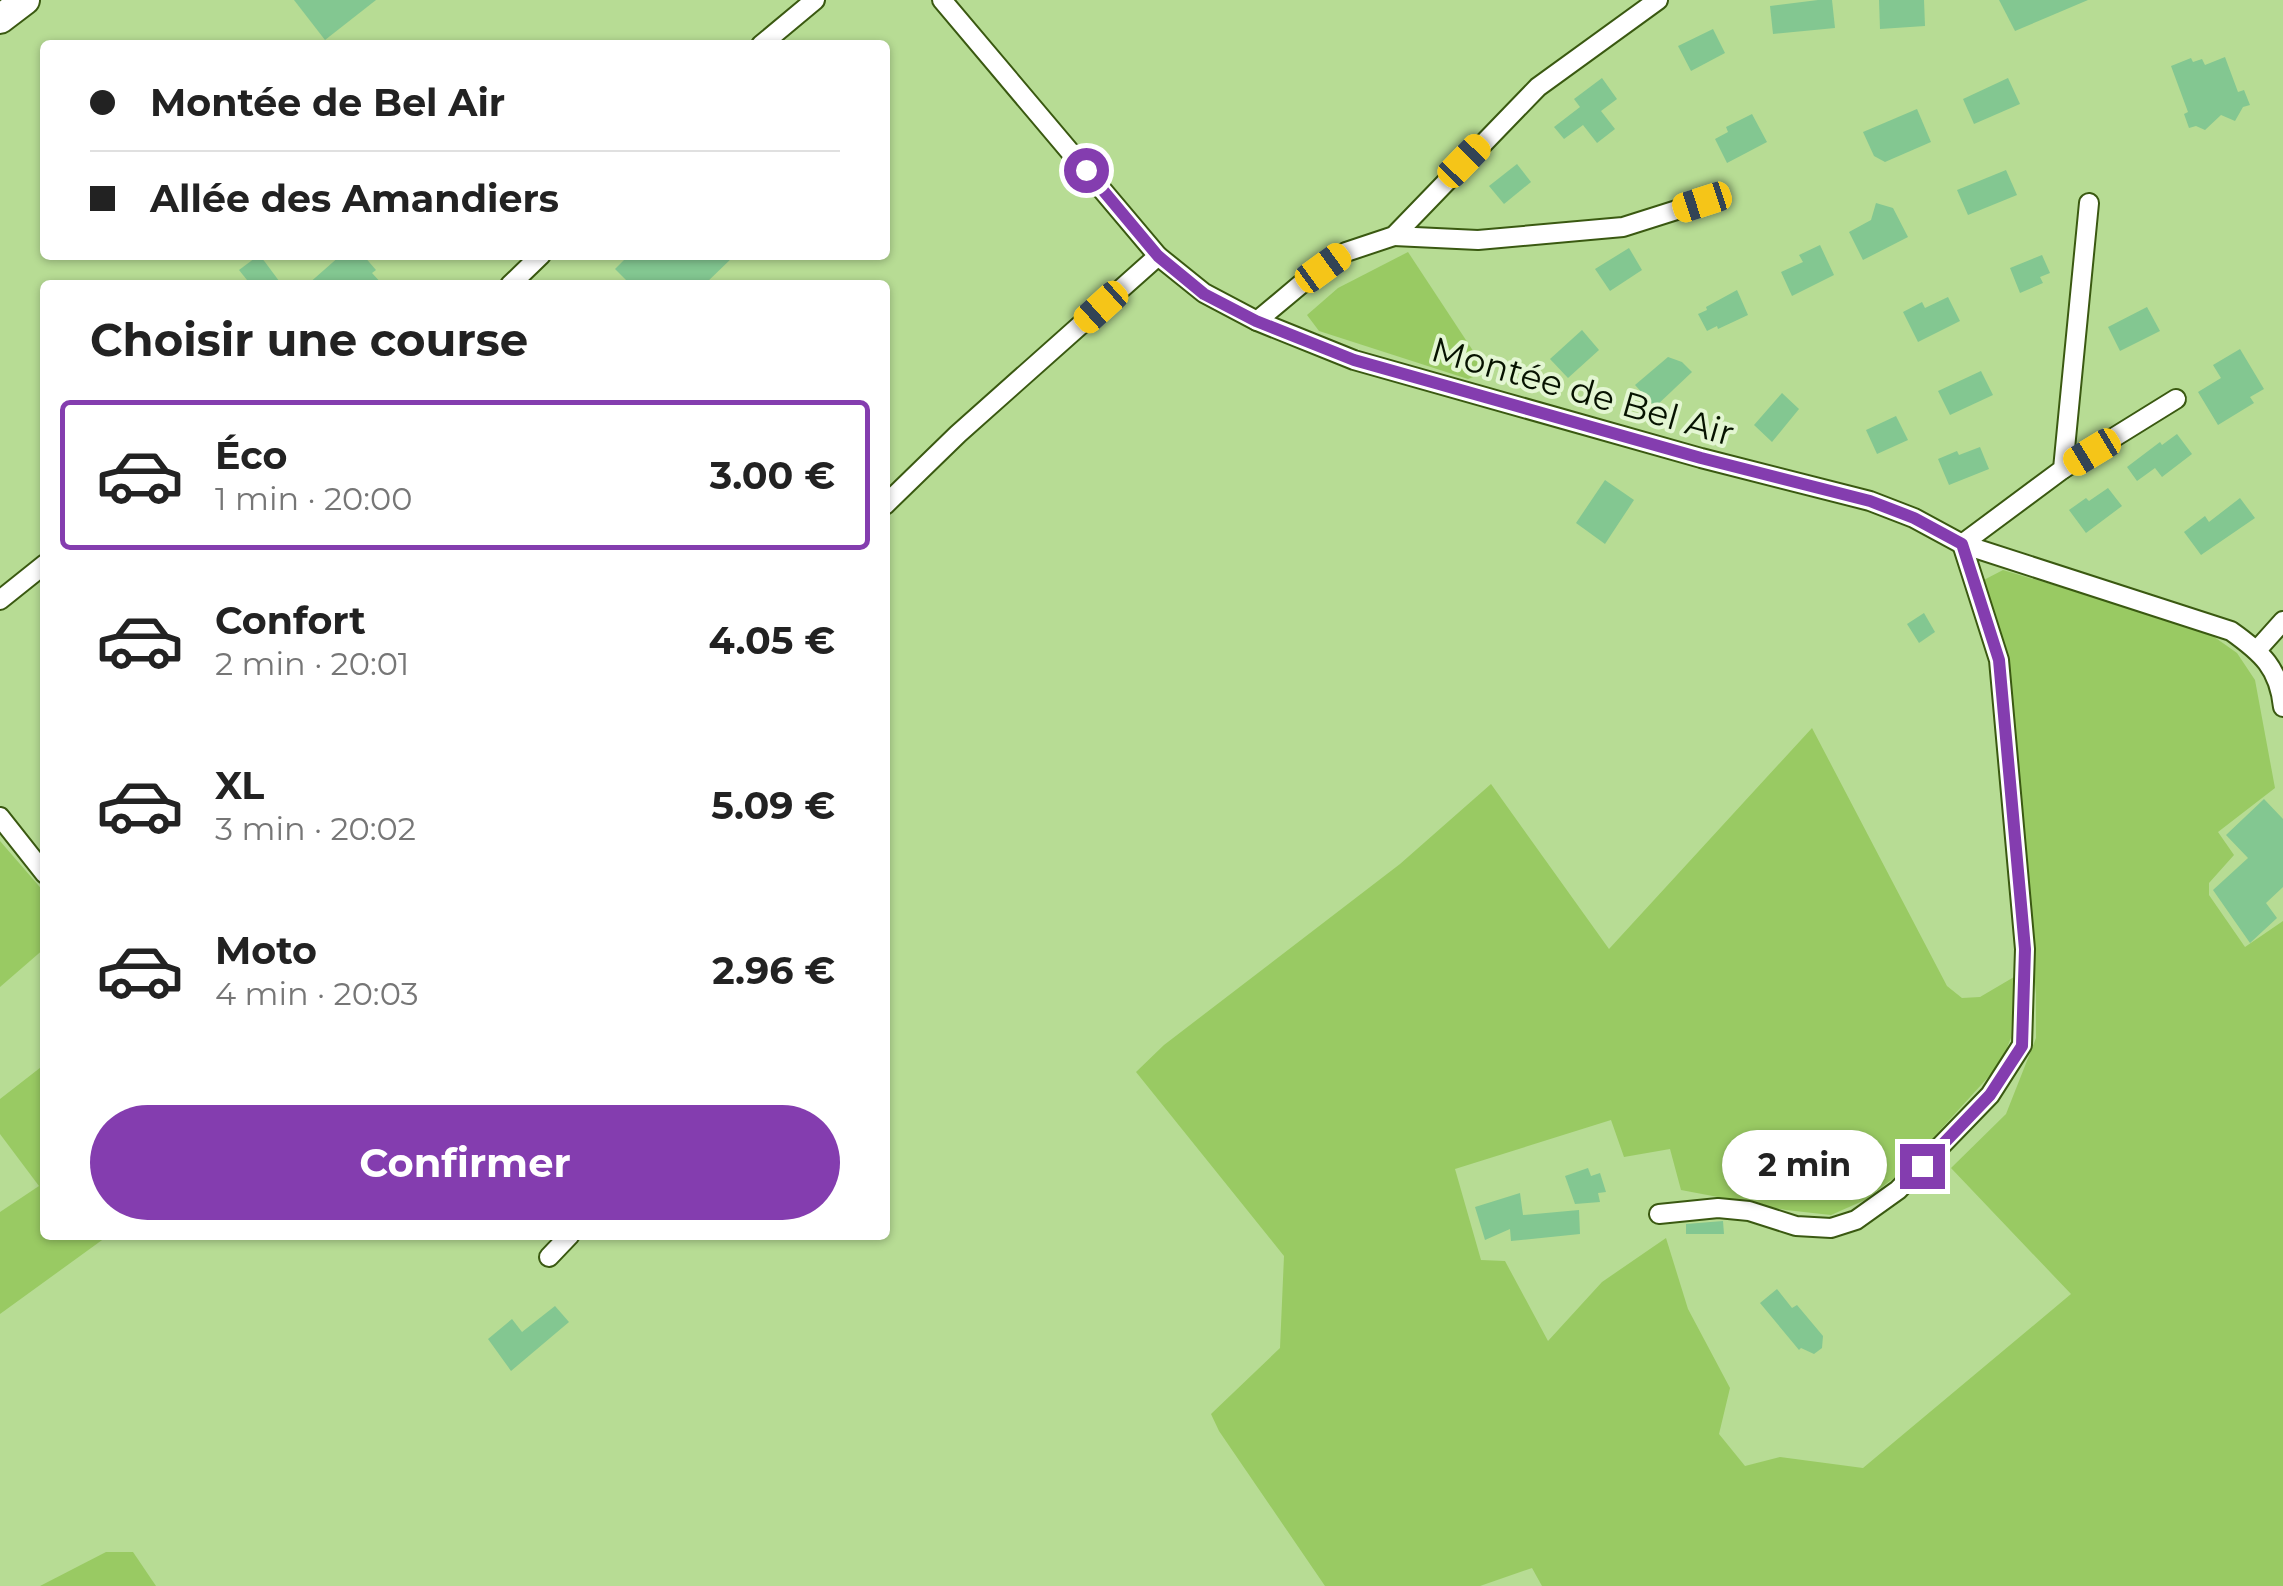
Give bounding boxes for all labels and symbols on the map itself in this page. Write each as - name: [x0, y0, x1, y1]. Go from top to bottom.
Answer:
- car: [1432, 129, 1496, 193]
- route start: [1064, 148, 1109, 193]
- car: [1669, 178, 1735, 226]
- car: [1290, 238, 1356, 298]
- car: [1069, 276, 1133, 338]
- street label: Montée de Bel Air: [1427, 327, 1739, 455]
- car: [2059, 424, 2125, 480]
- callout: 2 min: [1722, 1131, 1887, 1201]
- route end: [1900, 1144, 1945, 1189]

